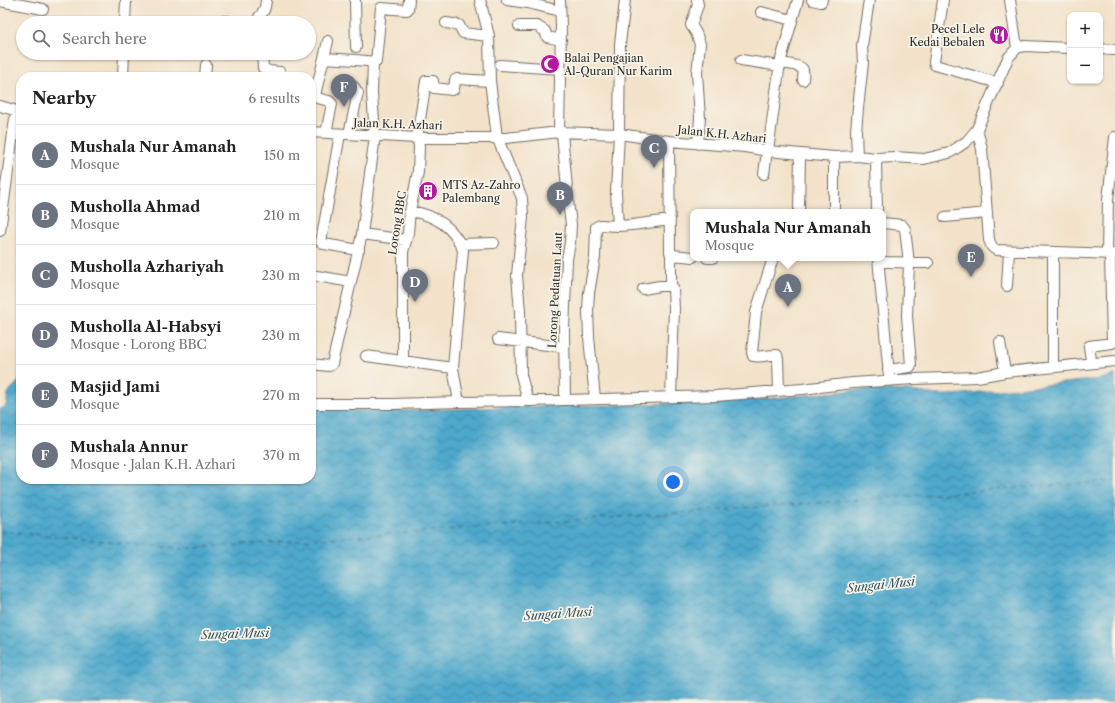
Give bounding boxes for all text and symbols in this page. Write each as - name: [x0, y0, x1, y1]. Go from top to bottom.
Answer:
- map controls: [1067, 12, 1103, 84]
- button: +: [1067, 12, 1103, 48]
- search box: [16, 16, 316, 60]
- place label: Pecel Lele Kedai Bebalen: [909, 22, 985, 49]
- restaurant icon: Pecel Lele Kedai Bebalen: [988, 24, 1010, 46]
- icon: search: [30, 27, 52, 49]
- text: Search here: [62, 29, 147, 48]
- button: −: [1067, 48, 1103, 84]
- place label: Balai Pengajian Al-Quran Nur Karim: [563, 51, 673, 78]
- mosque icon: Balai Pengajian Al-Quran Nur Karim: [539, 53, 561, 75]
- pin: F: [331, 74, 357, 107]
- text: Nearby: [32, 88, 96, 108]
- text: 6 results: [249, 90, 300, 106]
- street label: Jalan K.H. Azhari: [351, 115, 443, 133]
- street label: Jalan K.H. Azhari: [675, 122, 768, 146]
- pin: C: [641, 135, 667, 168]
- text: Mushala Nur Amanah: [70, 137, 237, 156]
- text: A: [40, 147, 50, 163]
- text: 150 m: [264, 147, 300, 163]
- text: Mosque: [70, 156, 120, 172]
- place label: MTS Az-Zahro Palembang: [442, 178, 521, 205]
- building icon: MTS Az-Zahro Palembang: [417, 180, 439, 202]
- pin: B: [547, 182, 573, 215]
- street label: Lorong BBC: [385, 190, 409, 256]
- text: Musholla Ahmad: [70, 197, 200, 216]
- text: B: [40, 207, 50, 223]
- text: 210 m: [263, 207, 300, 223]
- popup: [690, 209, 886, 261]
- text: Mosque: [70, 216, 120, 232]
- text: Mushala Nur Amanah: [705, 218, 871, 237]
- street label: Lorong Pedatuan Laut: [545, 231, 565, 348]
- text: Mosque: [705, 237, 754, 253]
- pin: E: [958, 244, 984, 277]
- text: Musholla Azhariyah: [70, 257, 224, 276]
- text: C: [40, 267, 50, 283]
- text: 230 m: [262, 267, 300, 283]
- pin: D: [402, 269, 428, 302]
- pin: A: [775, 274, 801, 307]
- text: Mosque: [70, 276, 120, 292]
- text: Musholla Al-Habsyi: [70, 317, 221, 336]
- text: D: [39, 327, 51, 343]
- text: 230 m: [262, 327, 300, 343]
- text: Mosque · Lorong BBC: [70, 336, 207, 352]
- text: Masjid Jami: [70, 377, 160, 396]
- text: E: [40, 387, 50, 403]
- text: 270 m: [262, 387, 300, 403]
- text: Mosque: [70, 396, 120, 412]
- text: Mushala Annur: [70, 437, 188, 456]
- text: F: [41, 447, 49, 463]
- text: 370 m: [263, 447, 300, 463]
- text: Mosque · Jalan K.H. Azhari: [70, 456, 236, 472]
- your location: [663, 472, 683, 492]
- water label: Sungai Musi: [845, 573, 917, 596]
- water label: Sungai Musi: [523, 604, 594, 623]
- water label: Sungai Musi: [200, 625, 270, 642]

